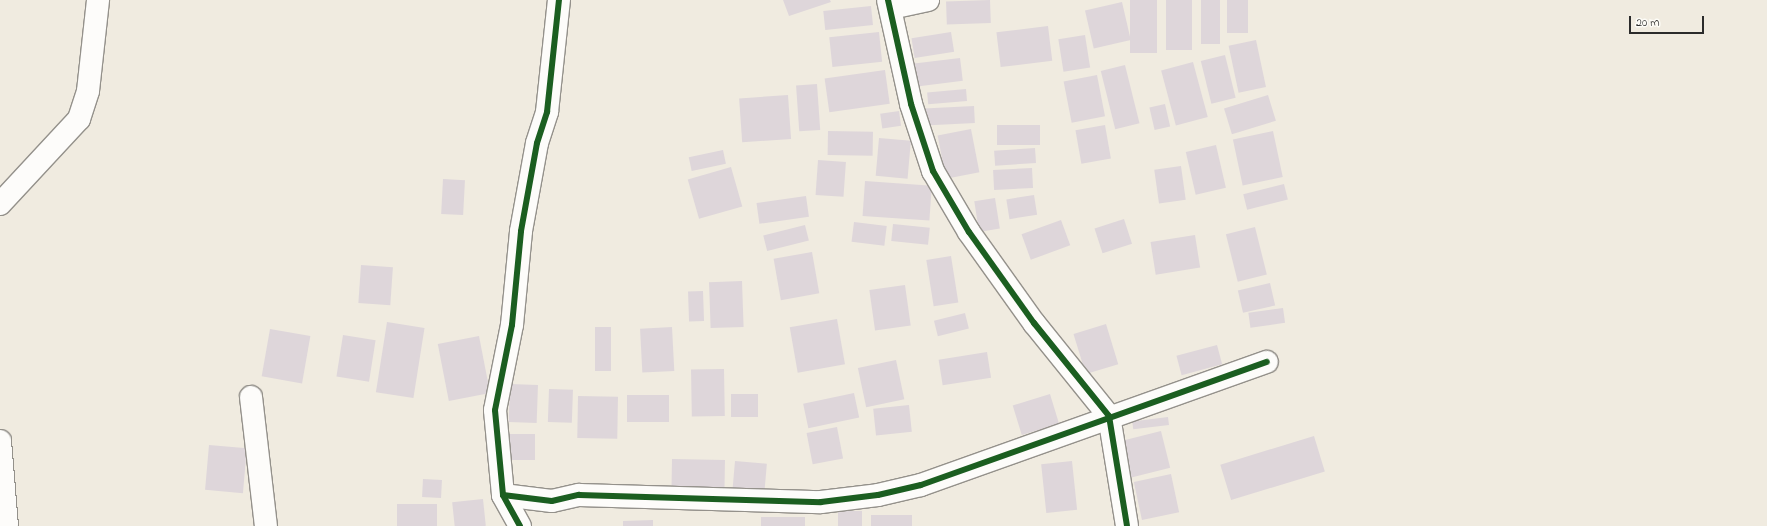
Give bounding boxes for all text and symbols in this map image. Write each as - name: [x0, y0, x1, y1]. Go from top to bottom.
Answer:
- scale bar: [1631, 8, 1706, 34]
- text: 20 m: [1636, 14, 1659, 32]

